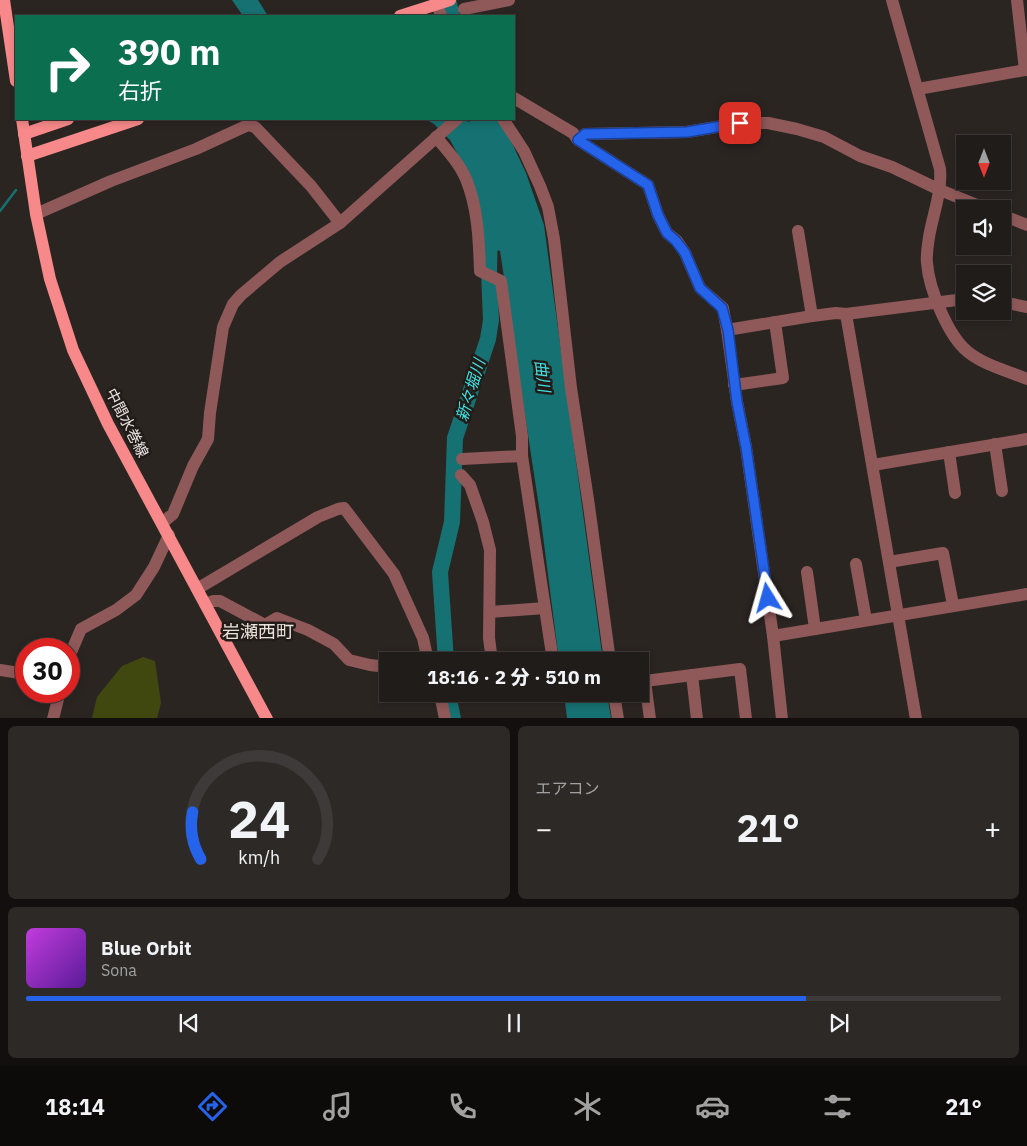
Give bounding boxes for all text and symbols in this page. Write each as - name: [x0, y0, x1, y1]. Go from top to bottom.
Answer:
- text: 390 m: [118, 29, 221, 75]
- icon: right: [35, 35, 100, 100]
- text: 右折: [118, 76, 162, 105]
- pin: [719, 102, 761, 144]
- icon: arrive: [726, 109, 754, 137]
- north arrow: [956, 135, 1011, 190]
- map controls: [956, 135, 1011, 320]
- button: sound: [956, 200, 1011, 255]
- button: layers: [956, 265, 1011, 320]
- water label: 新々堀川: [451, 355, 490, 424]
- water label: 曲川: [531, 359, 555, 395]
- street label: 中間水巻線: [102, 385, 153, 461]
- position arrow: [741, 571, 793, 623]
- district label: 岩瀬西町: [222, 620, 294, 643]
- speed limit sign: 30: [15, 638, 80, 703]
- text: 18:16 · 2 分 · 510 m: [427, 665, 601, 689]
- text: エアコン: [536, 778, 600, 798]
- text: 24: [228, 785, 290, 852]
- text: 21°: [737, 803, 800, 852]
- text: −: [536, 810, 552, 847]
- text: +: [984, 810, 1001, 847]
- text: km/h: [238, 846, 280, 869]
- text: Blue Orbit: [101, 936, 191, 960]
- text: Sona: [101, 960, 137, 980]
- icon: previous: [175, 1009, 203, 1037]
- icon: pause: [500, 1009, 528, 1037]
- icon: next: [825, 1009, 853, 1037]
- icon: directions: [195, 1089, 230, 1124]
- icon: music: [320, 1089, 355, 1124]
- icon: phone: [445, 1089, 480, 1124]
- icon: climate: [570, 1089, 605, 1124]
- icon: car: [695, 1089, 730, 1124]
- icon: filters: [820, 1089, 855, 1124]
- text: 18:14: [45, 1092, 105, 1121]
- text: 21°: [945, 1092, 982, 1121]

